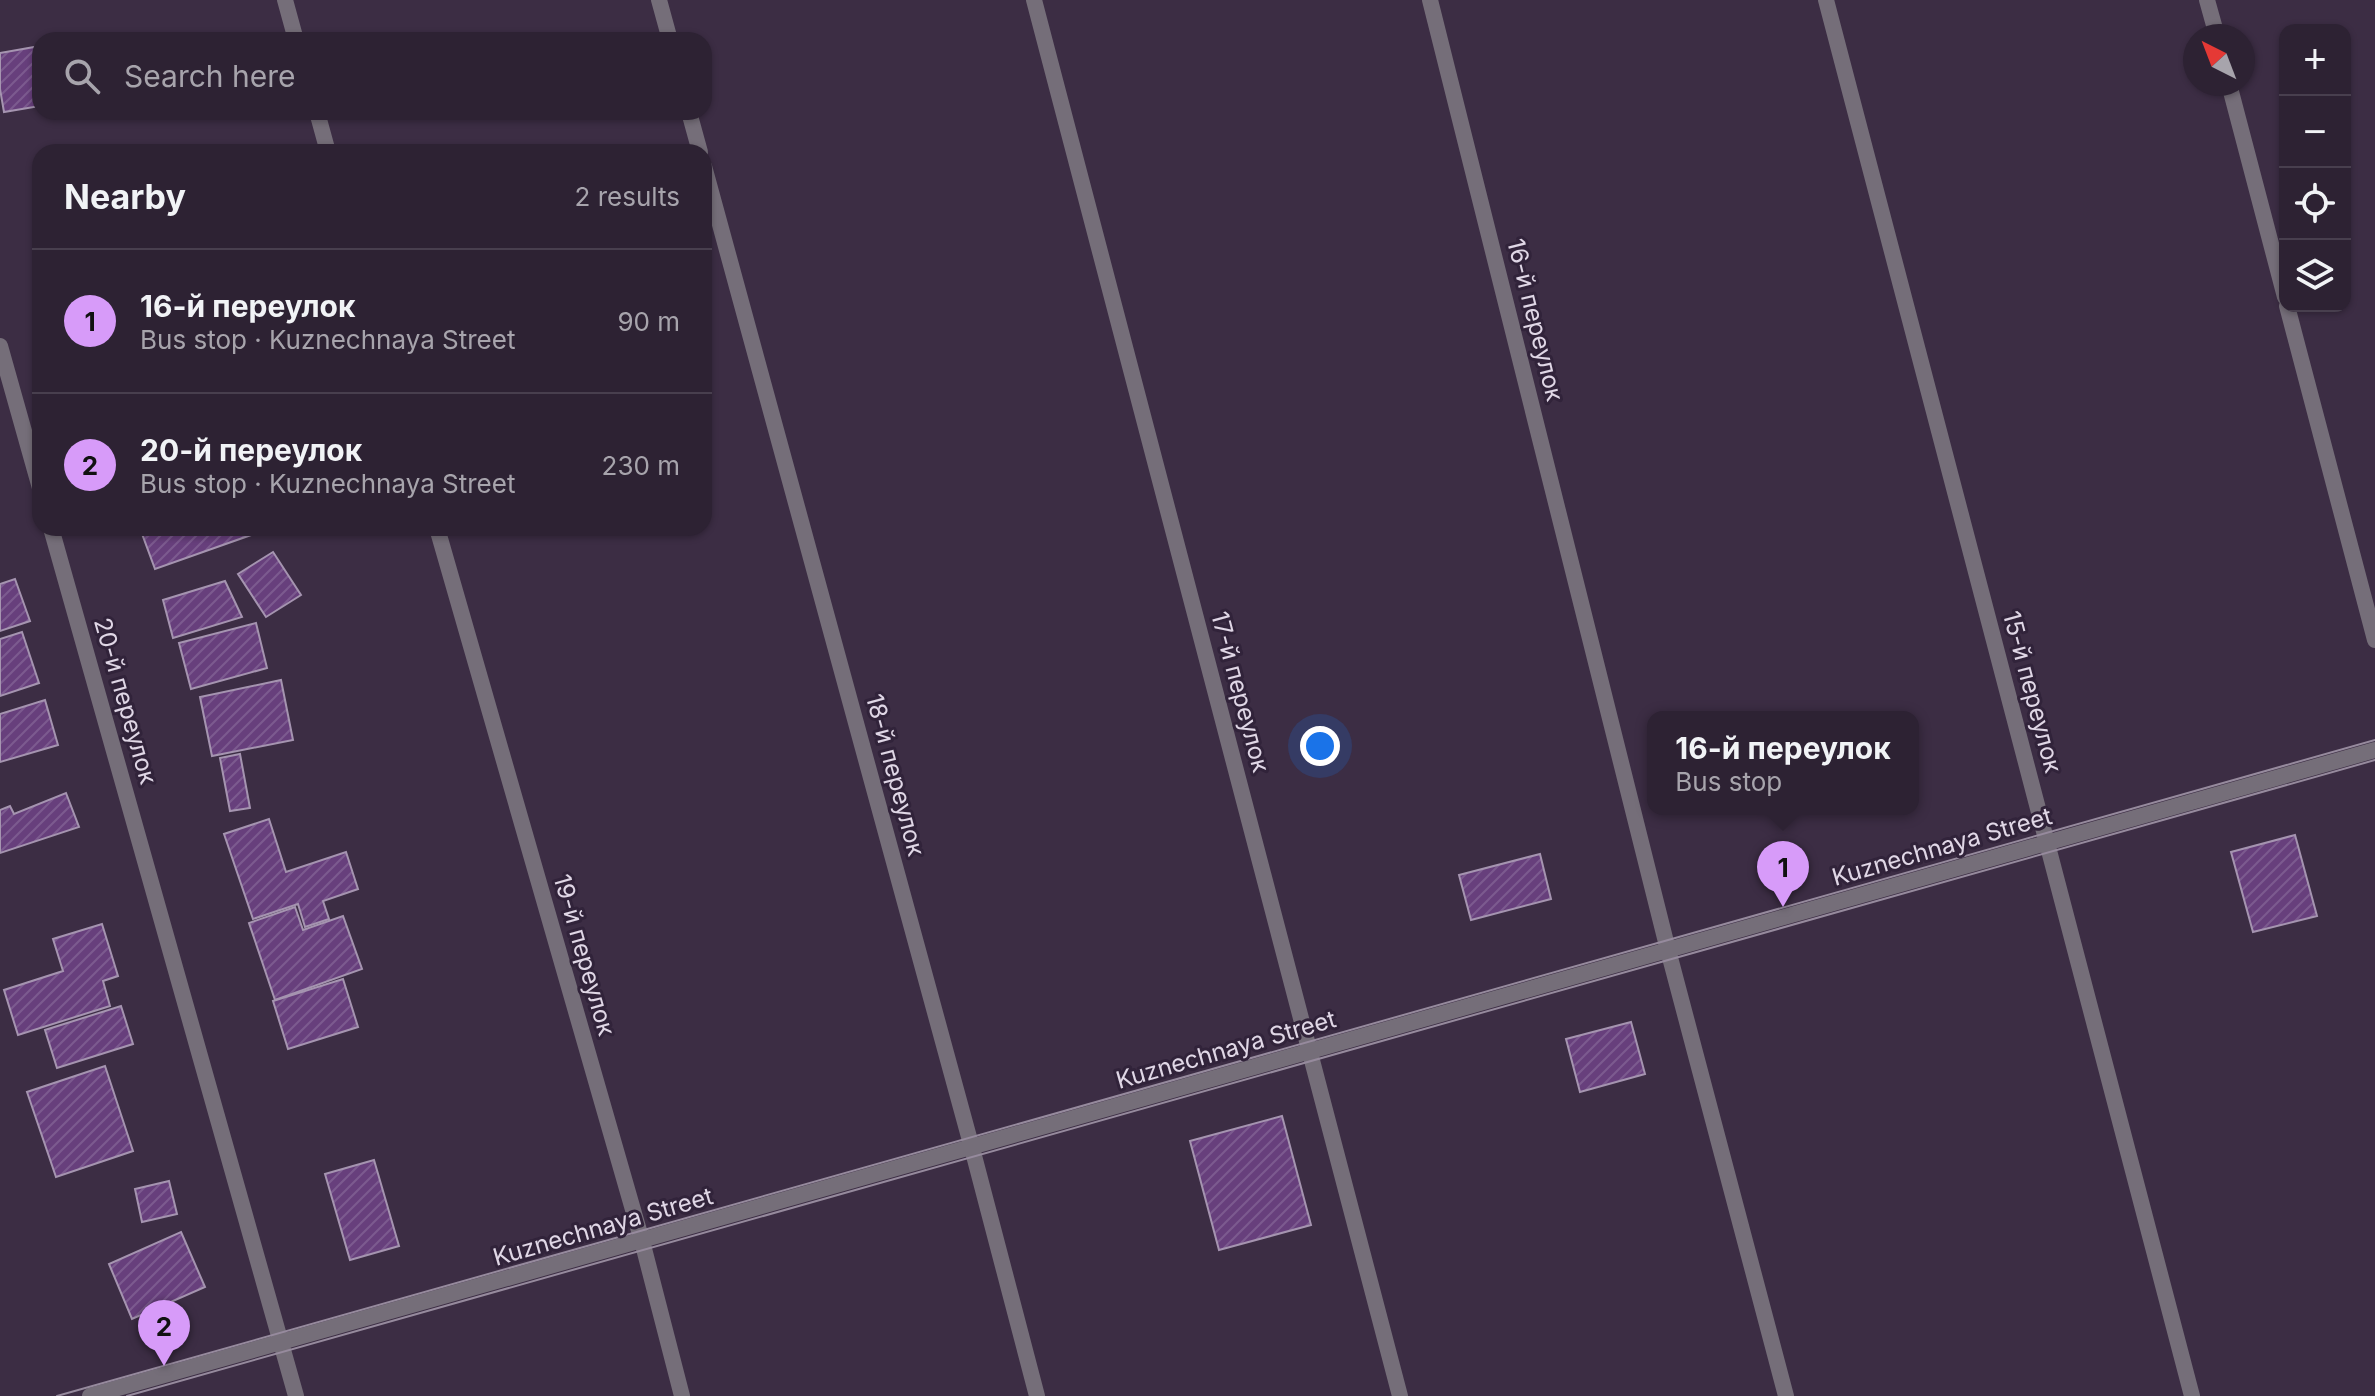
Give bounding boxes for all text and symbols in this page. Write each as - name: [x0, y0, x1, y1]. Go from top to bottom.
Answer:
- north arrow: [2183, 24, 2255, 96]
- map controls: [2279, 24, 2351, 312]
- button: +: [2279, 24, 2351, 96]
- search box: [32, 32, 712, 120]
- icon: search: [60, 54, 104, 98]
- text: Search here: [124, 58, 296, 94]
- button: −: [2279, 96, 2351, 168]
- button: locate: [2279, 168, 2351, 240]
- text: Nearby: [64, 176, 186, 217]
- text: 2 results: [575, 181, 680, 212]
- street label: 16-й переулок: [1501, 236, 1570, 404]
- button: layers: [2279, 240, 2351, 312]
- text: 16-й переулок: [140, 288, 356, 324]
- text: 1: [84, 306, 96, 337]
- text: 90 m: [617, 306, 680, 337]
- text: Bus stop · Kuznechnaya Street: [140, 324, 515, 355]
- text: 20-й переулок: [140, 432, 362, 468]
- text: 2: [82, 450, 98, 481]
- text: 230 m: [602, 450, 680, 481]
- text: Bus stop · Kuznechnaya Street: [140, 468, 515, 499]
- street label: 17-й переулок: [1205, 608, 1276, 775]
- street label: 15-й переулок: [1997, 608, 2068, 776]
- street label: 20-й переулок: [88, 614, 163, 787]
- street label: 18-й переулок: [860, 691, 931, 859]
- popup: [1647, 711, 1919, 815]
- your location: [1300, 726, 1340, 766]
- text: 16-й переулок: [1675, 730, 1891, 766]
- text: Bus stop: [1675, 766, 1782, 797]
- street label: Kuznechnaya Street: [1829, 801, 2055, 892]
- pin: 1: [1757, 841, 1809, 907]
- street label: 19-й переулок: [548, 871, 621, 1039]
- street label: Kuznechnaya Street: [1113, 1004, 1339, 1095]
- street label: Kuznechnaya Street: [490, 1181, 716, 1272]
- pin: 2: [138, 1300, 190, 1366]

